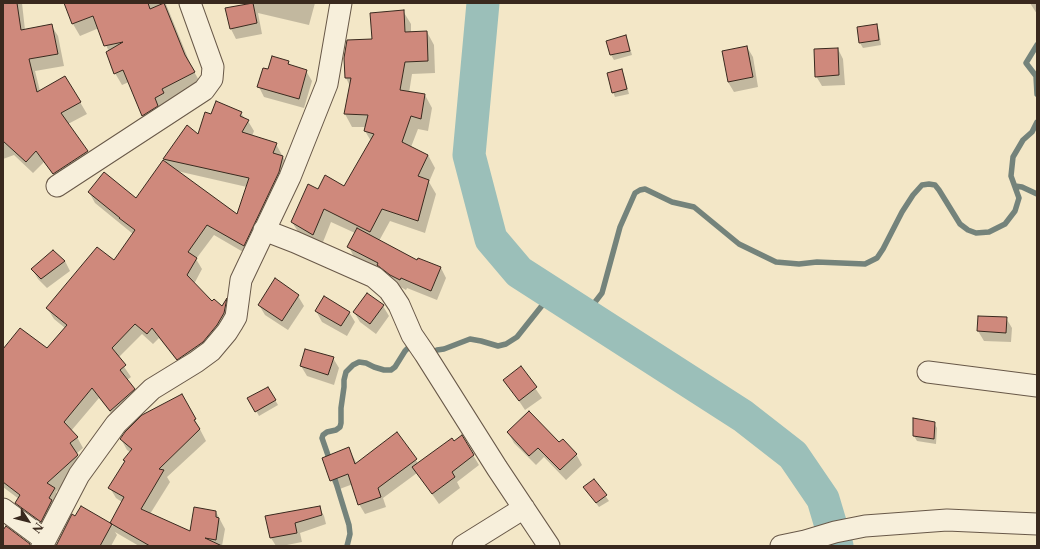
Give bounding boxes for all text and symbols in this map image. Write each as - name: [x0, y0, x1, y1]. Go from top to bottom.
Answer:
- north arrow: [8, 501, 48, 541]
- text: N: [29, 520, 46, 536]

